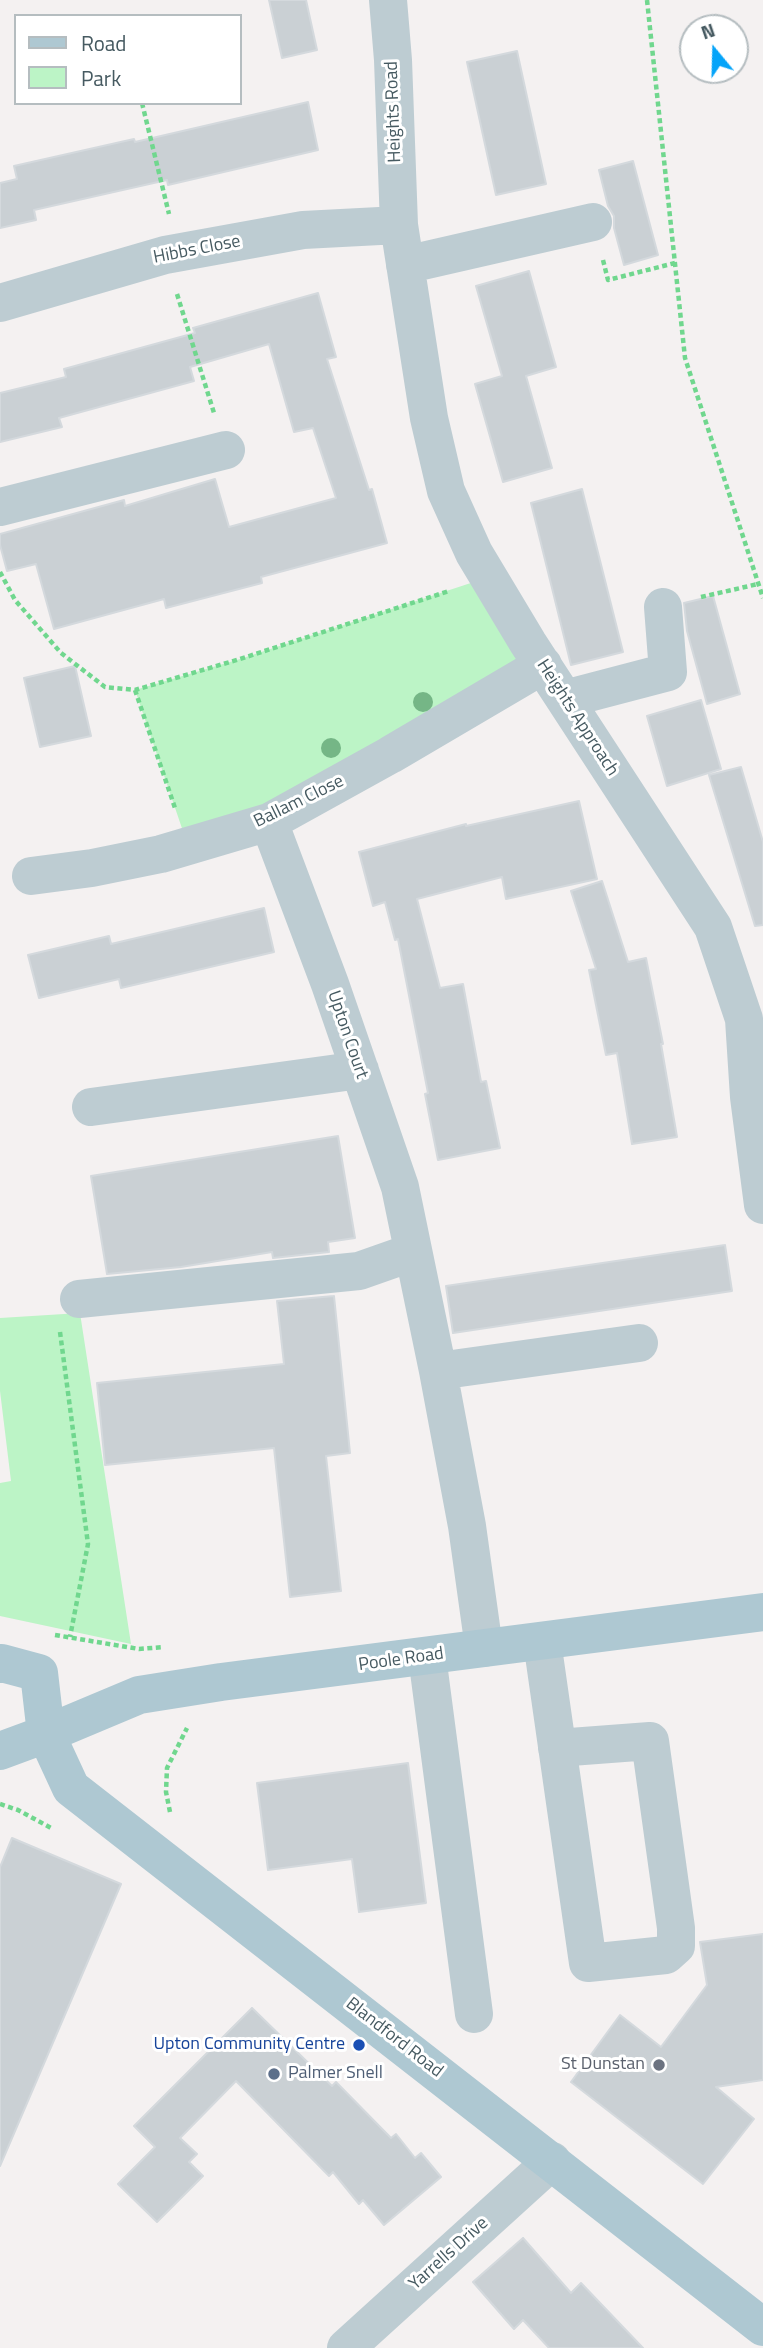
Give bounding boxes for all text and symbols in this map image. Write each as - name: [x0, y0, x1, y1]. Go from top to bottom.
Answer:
- legend: [14, 14, 242, 105]
- north arrow: [679, 14, 749, 84]
- text: N: [697, 15, 719, 46]
- text: Road: [81, 27, 126, 59]
- street label: Heights Road: [381, 61, 407, 163]
- text: Park: [81, 62, 121, 94]
- street label: Hibbs Close: [152, 231, 242, 269]
- street label: Heights Approach: [531, 656, 623, 780]
- street label: Ballam Close: [251, 771, 347, 833]
- street label: Upton Court: [322, 988, 372, 1082]
- street label: Poole Road: [357, 1643, 445, 1677]
- street label: Blandford Road: [341, 1993, 447, 2083]
- place label: Upton Community Centre: [153, 2034, 345, 2056]
- marker: Upton Community Centre: [351, 2037, 367, 2053]
- place label: St Dunstan: [561, 2054, 645, 2076]
- marker: St Dunstan: [651, 2057, 667, 2073]
- place label: Palmer Snell: [288, 2063, 383, 2085]
- marker: Palmer Snell: [266, 2066, 282, 2082]
- street label: Yarrells Drive: [405, 2213, 493, 2295]

